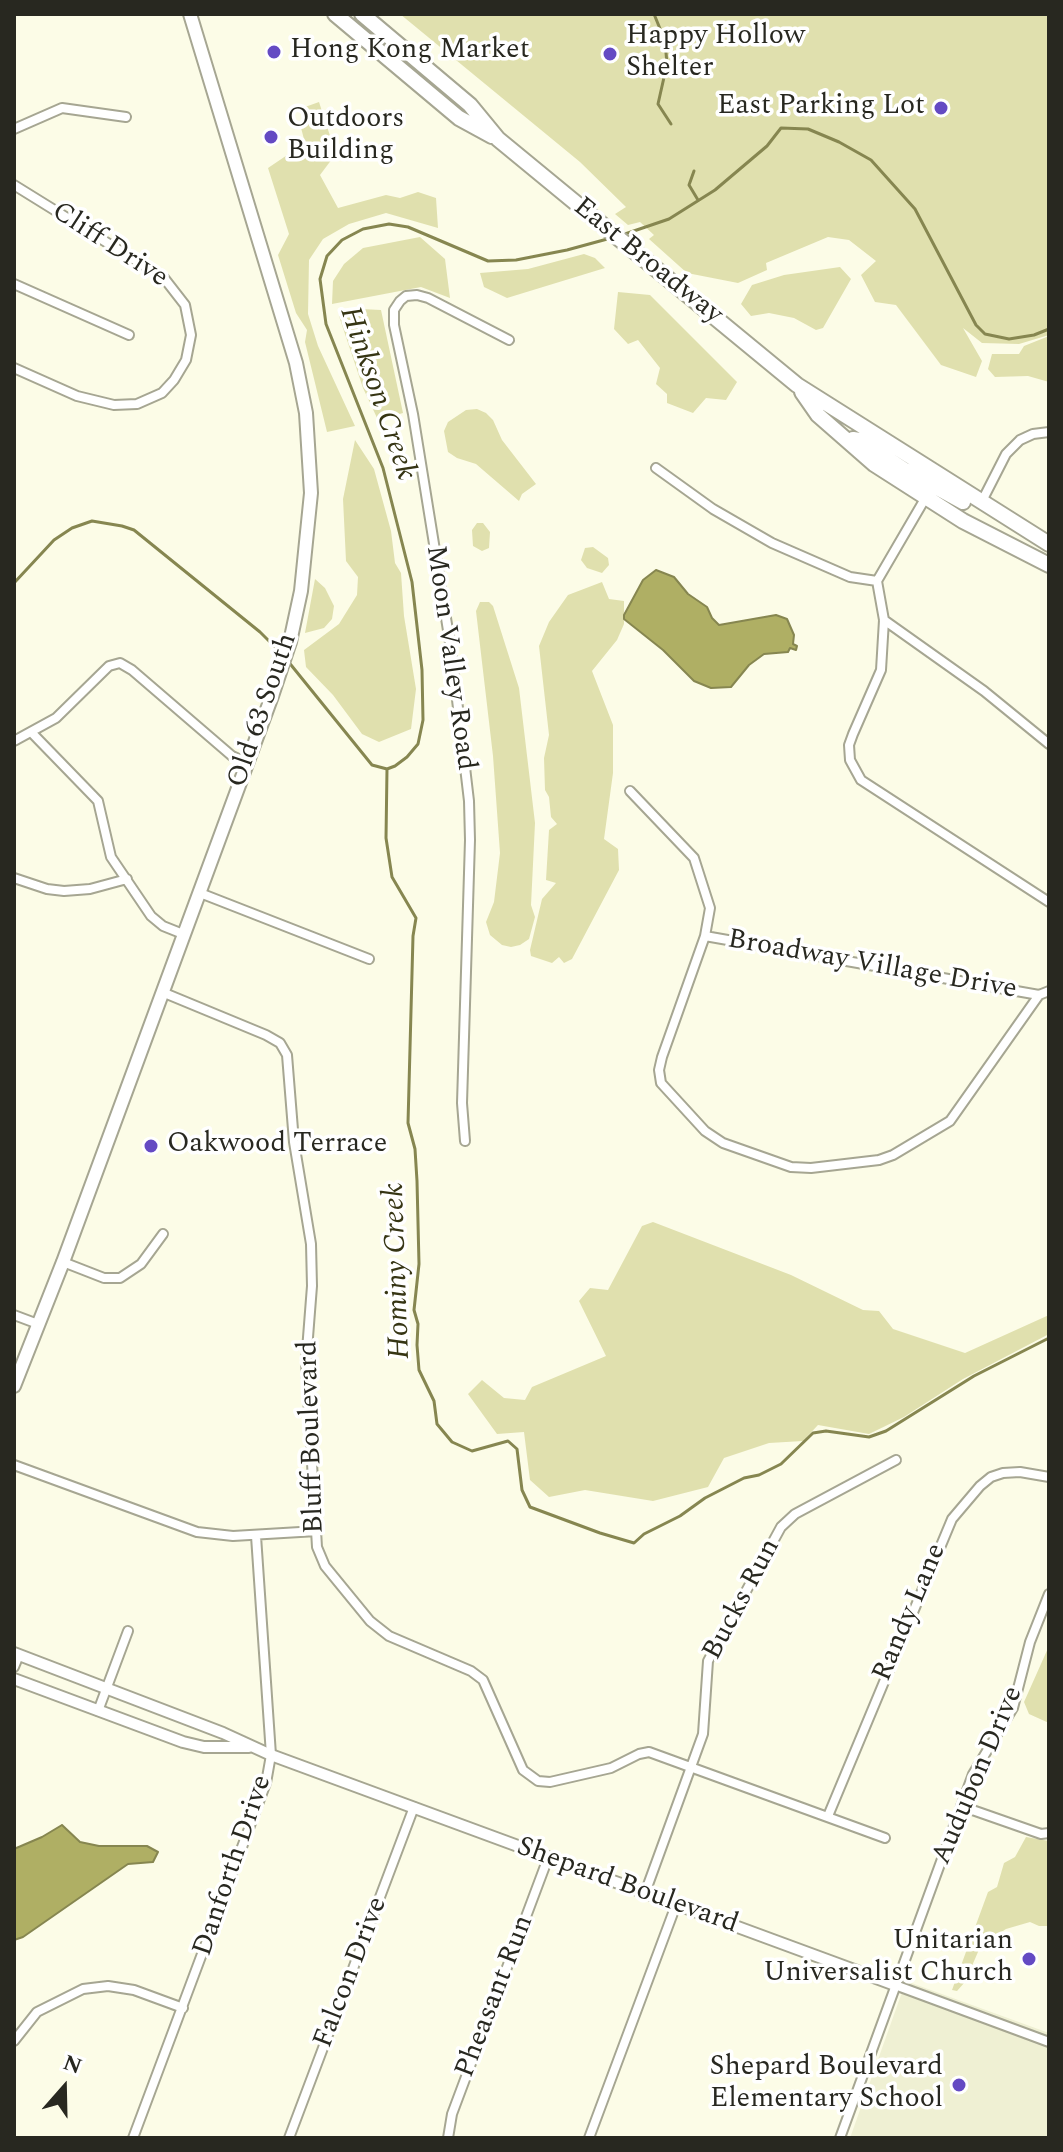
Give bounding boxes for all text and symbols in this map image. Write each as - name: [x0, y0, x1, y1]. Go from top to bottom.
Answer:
- place label: Happy Hollow Shelter: [626, 21, 805, 87]
- place label: Hong Kong Market: [290, 35, 530, 69]
- marker: Hong Kong Market: [265, 43, 283, 61]
- marker: Happy Hollow Shelter: [601, 45, 619, 63]
- place label: East Parking Lot: [717, 91, 925, 125]
- marker: East Parking Lot: [932, 99, 950, 117]
- place label: Outdoors Building: [287, 104, 404, 170]
- marker: Outdoors Building: [262, 128, 280, 146]
- street label: East Broadway: [565, 191, 729, 333]
- street label: Cliff Drive: [44, 196, 174, 296]
- water label: Hinkson Creek: [330, 303, 422, 485]
- street label: Moon Valley Road: [417, 543, 481, 773]
- street label: Old 63 South: [222, 629, 306, 793]
- street label: Broadway Village Drive: [725, 924, 1019, 1008]
- place label: Oakwood Terrace: [167, 1129, 387, 1163]
- marker: Oakwood Terrace: [142, 1137, 160, 1155]
- water label: Hominy Creek: [378, 1182, 420, 1360]
- street label: Bluff Boulevard: [293, 1340, 333, 1534]
- street label: Bucks Run: [697, 1534, 789, 1666]
- street label: Randy Lane: [867, 1539, 955, 1687]
- street label: Audubon Drive: [926, 1682, 1032, 1870]
- street label: Danforth Drive: [187, 1771, 281, 1961]
- street label: Shepard Boulevard: [512, 1831, 742, 1943]
- street label: Falcon Drive: [308, 1893, 396, 2053]
- street label: Pheasant Run: [450, 1911, 542, 2083]
- place label: Unitarian Universalist Church: [763, 1926, 1013, 1992]
- marker: Unitarian Universalist Church: [1020, 1950, 1038, 1968]
- text: N: [58, 2046, 86, 2084]
- north arrow: [24, 2048, 104, 2128]
- place label: Shepard Boulevard Elementary School: [710, 2052, 943, 2118]
- marker: Shepard Boulevard Elementary School: [950, 2076, 968, 2094]

